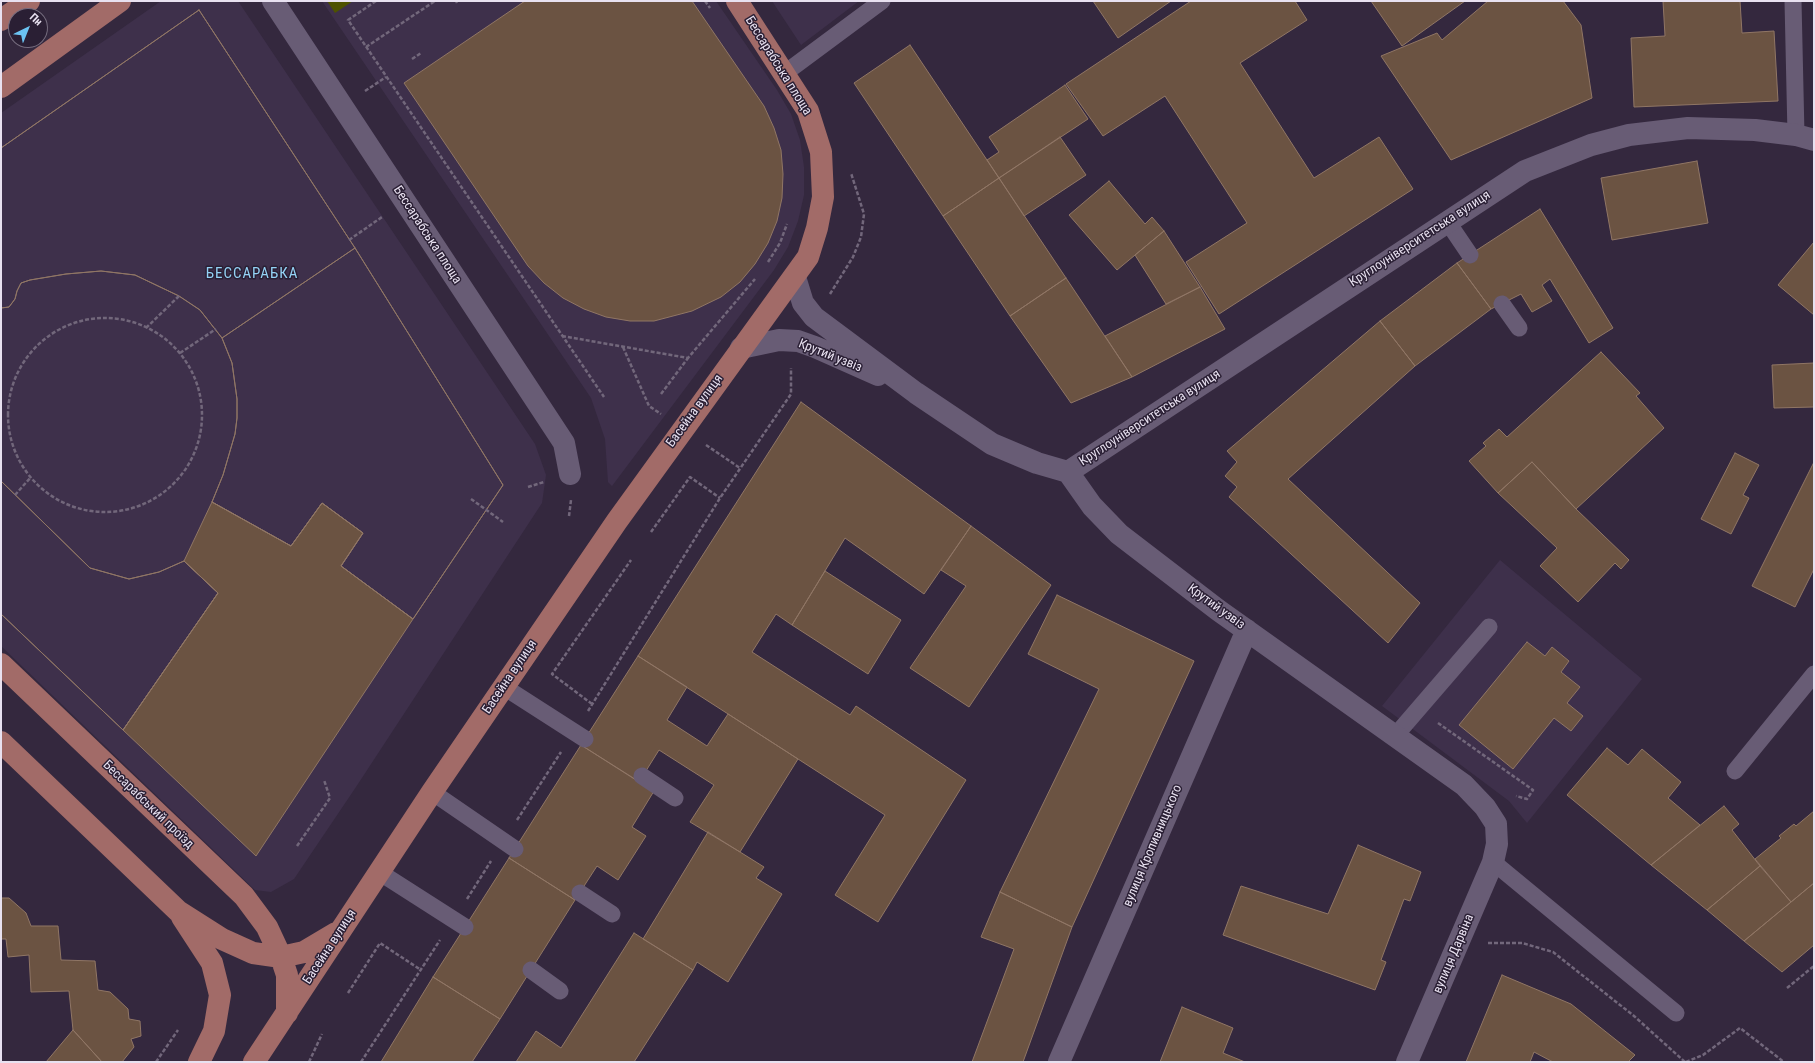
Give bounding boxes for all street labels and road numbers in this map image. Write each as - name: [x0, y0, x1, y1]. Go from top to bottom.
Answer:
- street label: Бессарабська площа: [741, 14, 815, 118]
- street label: Бессарабська площа: [390, 183, 464, 287]
- street label: Круглоуніверситетська вулиця: [1347, 188, 1493, 290]
- street label: Крутий узвіз: [796, 336, 864, 376]
- street label: Круглоуніверситетська вулиця: [1077, 367, 1223, 469]
- street label: Басейна вулиця: [663, 372, 727, 450]
- street label: Крутий узвіз: [1184, 581, 1248, 633]
- street label: Басейна вулиця: [479, 637, 541, 717]
- street label: Бессарабський проїзд: [99, 758, 197, 852]
- street label: вулиця Кропивницького: [1120, 783, 1186, 909]
- street label: Басейна вулиця: [300, 907, 360, 987]
- street label: вулиця Дарвіна: [1430, 912, 1478, 996]

